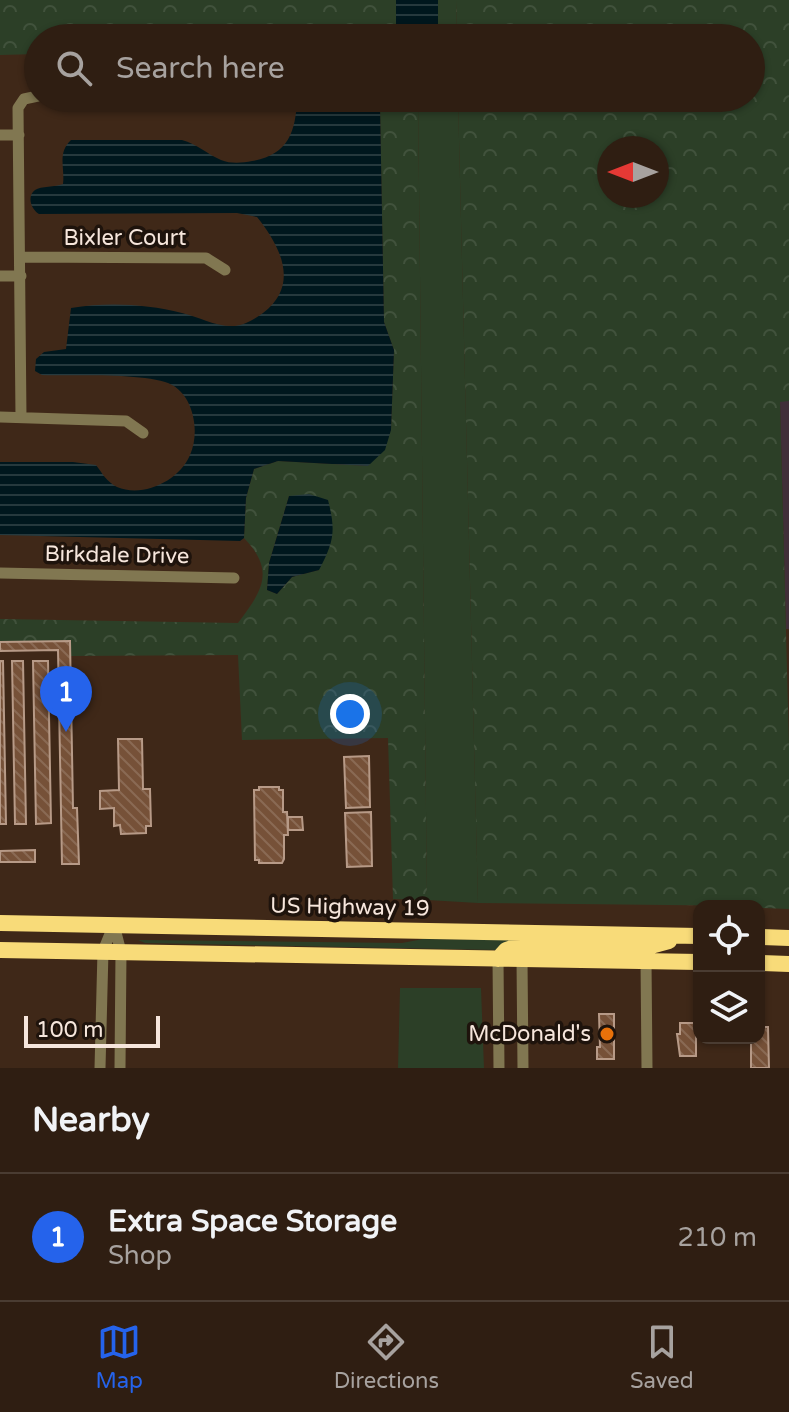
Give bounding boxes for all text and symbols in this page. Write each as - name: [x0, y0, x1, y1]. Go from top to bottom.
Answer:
- search box: [24, 24, 765, 112]
- icon: search: [52, 46, 96, 90]
- text: Search here: [116, 50, 285, 87]
- north arrow: [597, 136, 669, 208]
- street label: Bixler Court: [63, 225, 187, 251]
- street label: Birkdale Drive: [44, 541, 190, 569]
- pin: 1: [40, 666, 92, 732]
- your location: [330, 694, 370, 734]
- street label: US Highway 19: [270, 893, 430, 921]
- map controls: [693, 900, 765, 1044]
- button: locate: [693, 900, 765, 972]
- button: layers: [693, 972, 765, 1044]
- scale bar: [24, 1012, 160, 1048]
- text: 100 m: [36, 1017, 103, 1043]
- place label: McDonald's: [468, 1021, 591, 1047]
- marker: McDonald's: [598, 1025, 616, 1043]
- text: Nearby: [32, 1100, 150, 1141]
- text: Extra Space Storage: [108, 1203, 397, 1240]
- text: 1: [50, 1222, 66, 1253]
- text: 210 m: [677, 1222, 757, 1253]
- text: Shop: [108, 1240, 172, 1271]
- tab: Map: [95, 1320, 143, 1394]
- tab: Directions: [334, 1320, 439, 1394]
- tab: Saved: [630, 1320, 694, 1394]

